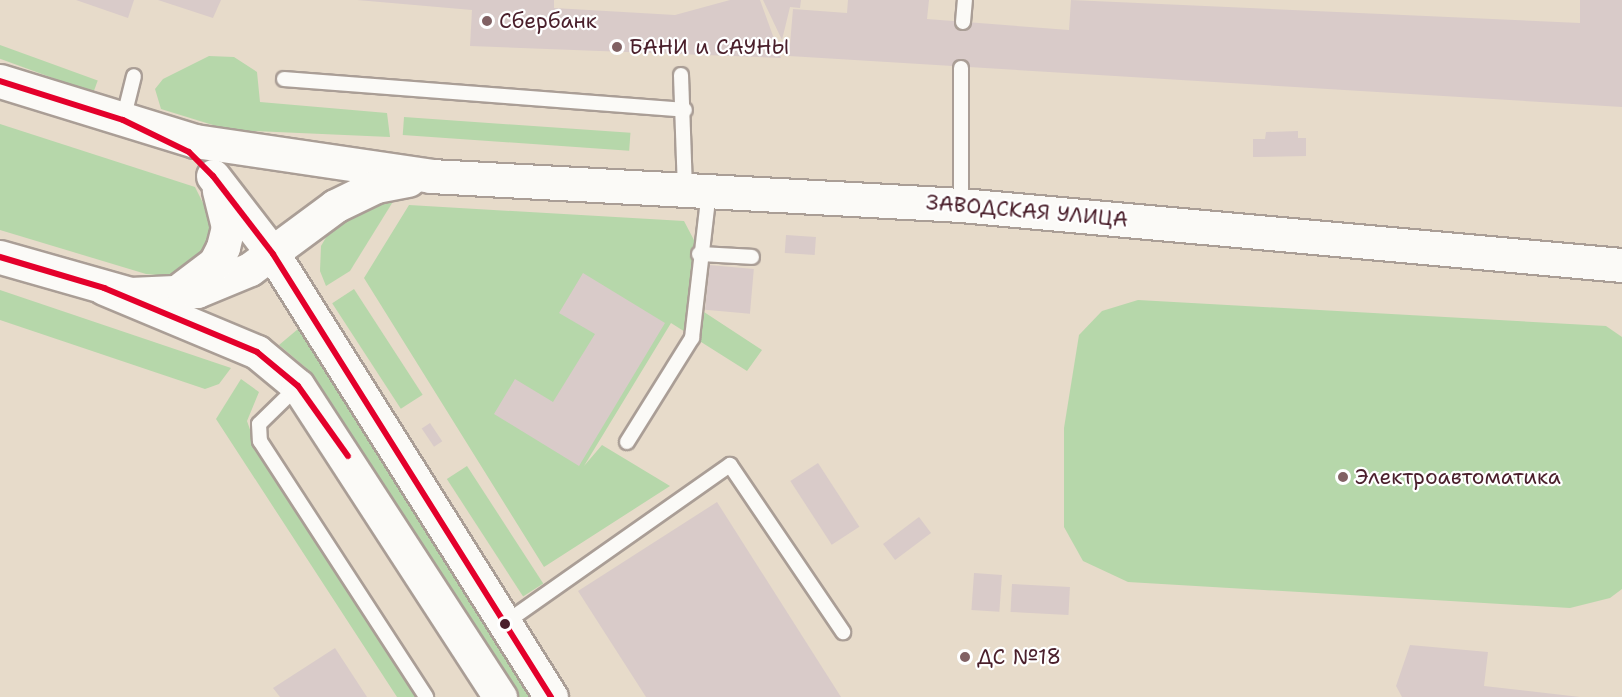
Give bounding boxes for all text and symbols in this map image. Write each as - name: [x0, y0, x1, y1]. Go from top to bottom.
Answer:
- place label: Сбербанк: [499, 8, 597, 34]
- marker: Сбербанк: [480, 14, 494, 28]
- place label: БАНИ и САУНЫ: [629, 34, 789, 60]
- marker: БАНИ и САУНЫ: [610, 40, 624, 54]
- street label: ЗАВОДСКАЯ УЛИЦА: [925, 190, 1129, 232]
- place label: Электроавтоматика: [1355, 464, 1561, 490]
- marker: Электроавтоматика: [1336, 470, 1350, 484]
- unlabelled marker: [499, 618, 511, 630]
- place label: ДС №18: [977, 644, 1061, 670]
- marker: ДС №18: [958, 650, 972, 664]

